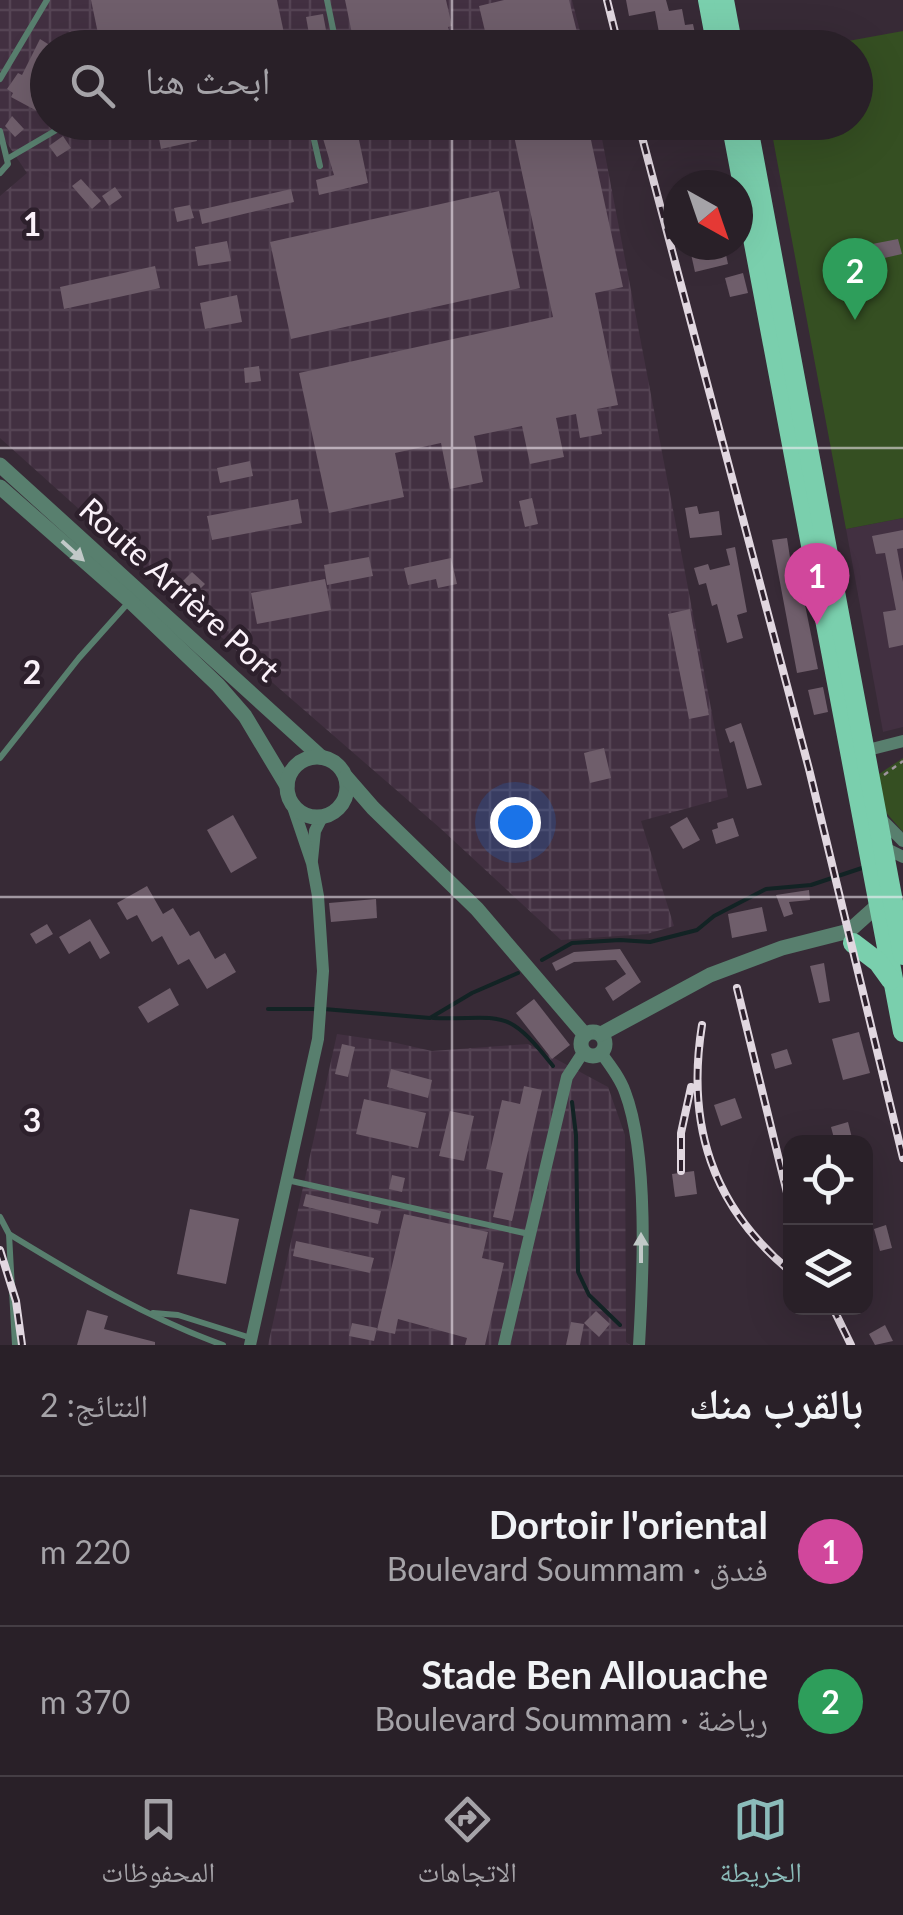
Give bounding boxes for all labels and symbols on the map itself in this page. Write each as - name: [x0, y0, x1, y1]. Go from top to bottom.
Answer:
- north arrow: [663, 170, 753, 260]
- text: 1: [23, 204, 41, 243]
- pin: 2: [822, 238, 888, 320]
- street label: Route Arrière Port: [72, 489, 288, 689]
- one-way arrow: [60, 540, 85, 562]
- pin: 1: [784, 542, 850, 625]
- text: 2: [23, 652, 41, 691]
- your location: [490, 797, 541, 848]
- text: 3: [23, 1100, 41, 1139]
- one-way arrow: [633, 1231, 649, 1263]

